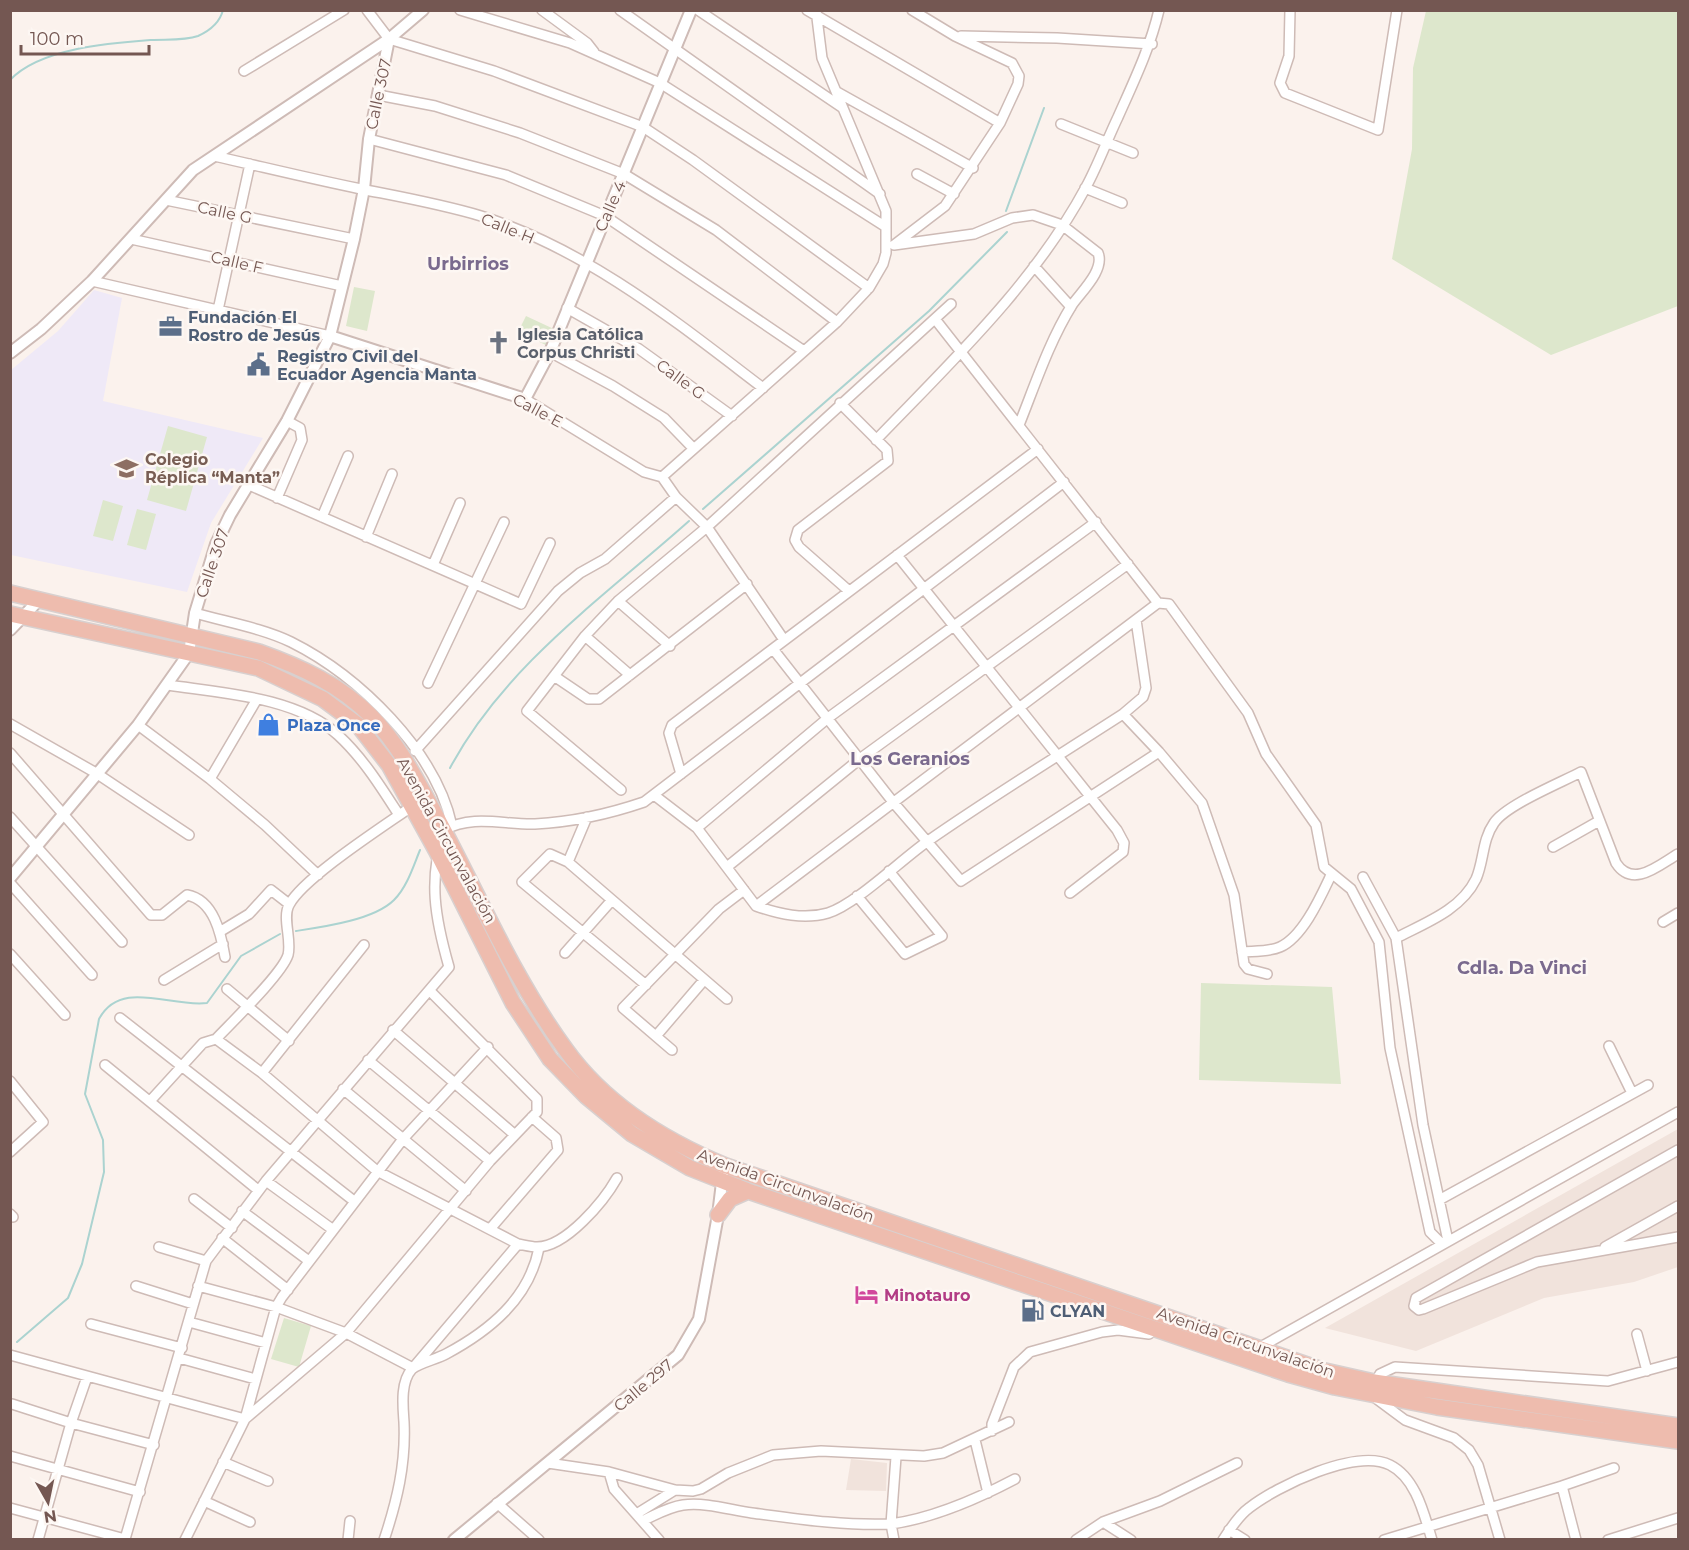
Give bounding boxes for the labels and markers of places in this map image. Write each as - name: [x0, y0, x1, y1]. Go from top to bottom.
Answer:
- place label: Fundación El Rostro de Jesús: [188, 308, 320, 345]
- office icon: Fundación El Rostro de Jesús: [157, 313, 183, 339]
- place label: Iglesia Católica Corpus Christi: [517, 325, 644, 362]
- church icon: Iglesia Católica Corpus Christi: [486, 330, 512, 356]
- place label: Registro Civil del Ecuador Agencia Manta: [277, 347, 477, 384]
- public building icon: Registro Civil del Ecuador Agencia Manta: [246, 352, 272, 378]
- place label: Colegio Réplica “Manta”: [145, 450, 280, 487]
- school or university icon: Colegio Réplica “Manta”: [114, 455, 140, 481]
- shop icon: Plaza Once: [256, 712, 282, 738]
- place label: Plaza Once: [287, 716, 381, 735]
- hotel icon: Minotauro: [853, 1282, 879, 1308]
- place label: Minotauro: [884, 1286, 970, 1305]
- fuel station icon: CLYAN: [1019, 1298, 1045, 1324]
- place label: CLYAN: [1050, 1302, 1105, 1321]

